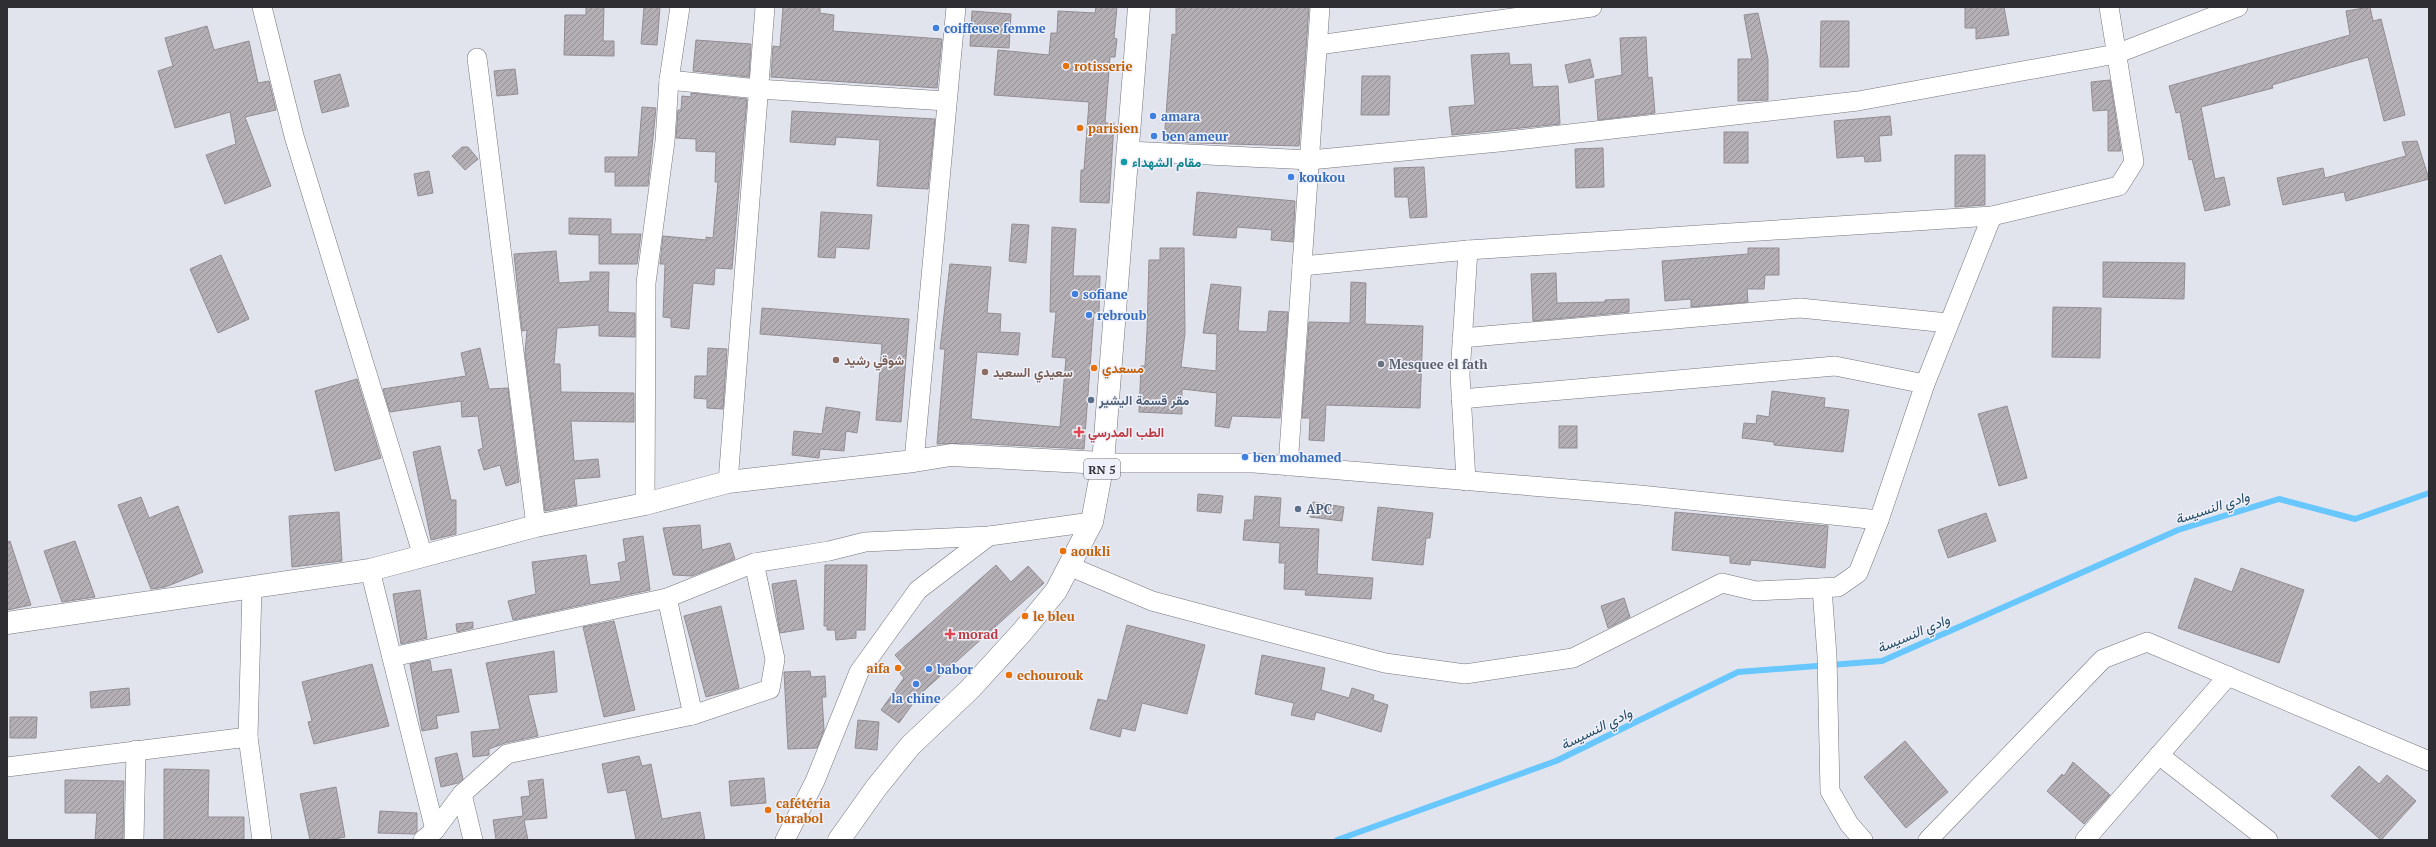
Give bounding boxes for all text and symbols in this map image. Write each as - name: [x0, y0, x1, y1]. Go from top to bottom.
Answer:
- place label: coiffeuse femme: [944, 19, 1046, 37]
- marker: coiffeuse femme: [931, 23, 941, 33]
- place label: rotisserie: [1074, 57, 1132, 75]
- marker: rotisserie: [1061, 61, 1071, 71]
- place label: amara: [1161, 107, 1201, 125]
- marker: amara: [1148, 111, 1158, 121]
- place label: parisien: [1088, 119, 1139, 137]
- marker: parisien: [1075, 123, 1085, 133]
- place label: ben ameur: [1161, 127, 1229, 145]
- marker: ben ameur: [1149, 131, 1159, 141]
- place label: مقام الشهداء: [1132, 153, 1201, 171]
- marker: مقام الشهداء: [1119, 157, 1129, 167]
- place label: koukou: [1299, 168, 1345, 186]
- marker: koukou: [1286, 172, 1296, 182]
- place label: sofiane: [1083, 285, 1128, 303]
- marker: sofiane: [1070, 289, 1080, 299]
- place label: rebroub: [1097, 306, 1147, 324]
- marker: rebroub: [1084, 310, 1094, 320]
- place label: شوقي رشيد: [844, 351, 904, 371]
- marker: شوقي رشيد: [831, 355, 841, 365]
- place label: Mesquee el fath: [1389, 355, 1488, 373]
- place label: مسعدي: [1102, 359, 1144, 379]
- marker: Mesquee el fath: [1376, 359, 1386, 369]
- place label: سعيدي السعيد: [993, 363, 1073, 383]
- marker: مسعدي: [1089, 363, 1099, 373]
- marker: سعيدي السعيد: [980, 367, 990, 377]
- place label: مقر قسمة اليشير: [1098, 391, 1189, 409]
- marker: مقر قسمة اليشير: [1086, 395, 1096, 405]
- place label: الطب المدرسي: [1088, 423, 1164, 443]
- marker: الطب المدرسي: [1073, 426, 1085, 438]
- place label: ben mohamed: [1252, 448, 1342, 466]
- marker: ben mohamed: [1240, 452, 1250, 462]
- road number: RN 5: [1084, 459, 1120, 479]
- water label: وادي النسيسة: [2172, 486, 2253, 531]
- place label: APC: [1306, 500, 1332, 518]
- marker: APC: [1293, 504, 1303, 514]
- place label: aoukli: [1071, 542, 1110, 560]
- marker: aoukli: [1058, 546, 1068, 556]
- place label: le bleu: [1033, 607, 1075, 625]
- water label: وادي النسيسة: [1874, 609, 1954, 660]
- marker: le bleu: [1020, 611, 1030, 621]
- place label: morad: [958, 625, 999, 643]
- marker: morad: [945, 629, 955, 639]
- place label: aifa: [866, 659, 891, 677]
- place label: babor: [936, 660, 973, 678]
- marker: aifa: [893, 663, 903, 673]
- marker: babor: [924, 664, 934, 674]
- place label: echourouk: [1017, 666, 1084, 684]
- marker: echourouk: [1004, 670, 1014, 680]
- marker: la chine: [911, 679, 921, 689]
- place label: la chine: [891, 689, 941, 707]
- water label: وادي النسيسة: [1557, 702, 1637, 756]
- place label: cafétéria barabol: [775, 794, 831, 827]
- marker: cafétéria barabol: [763, 805, 773, 815]

